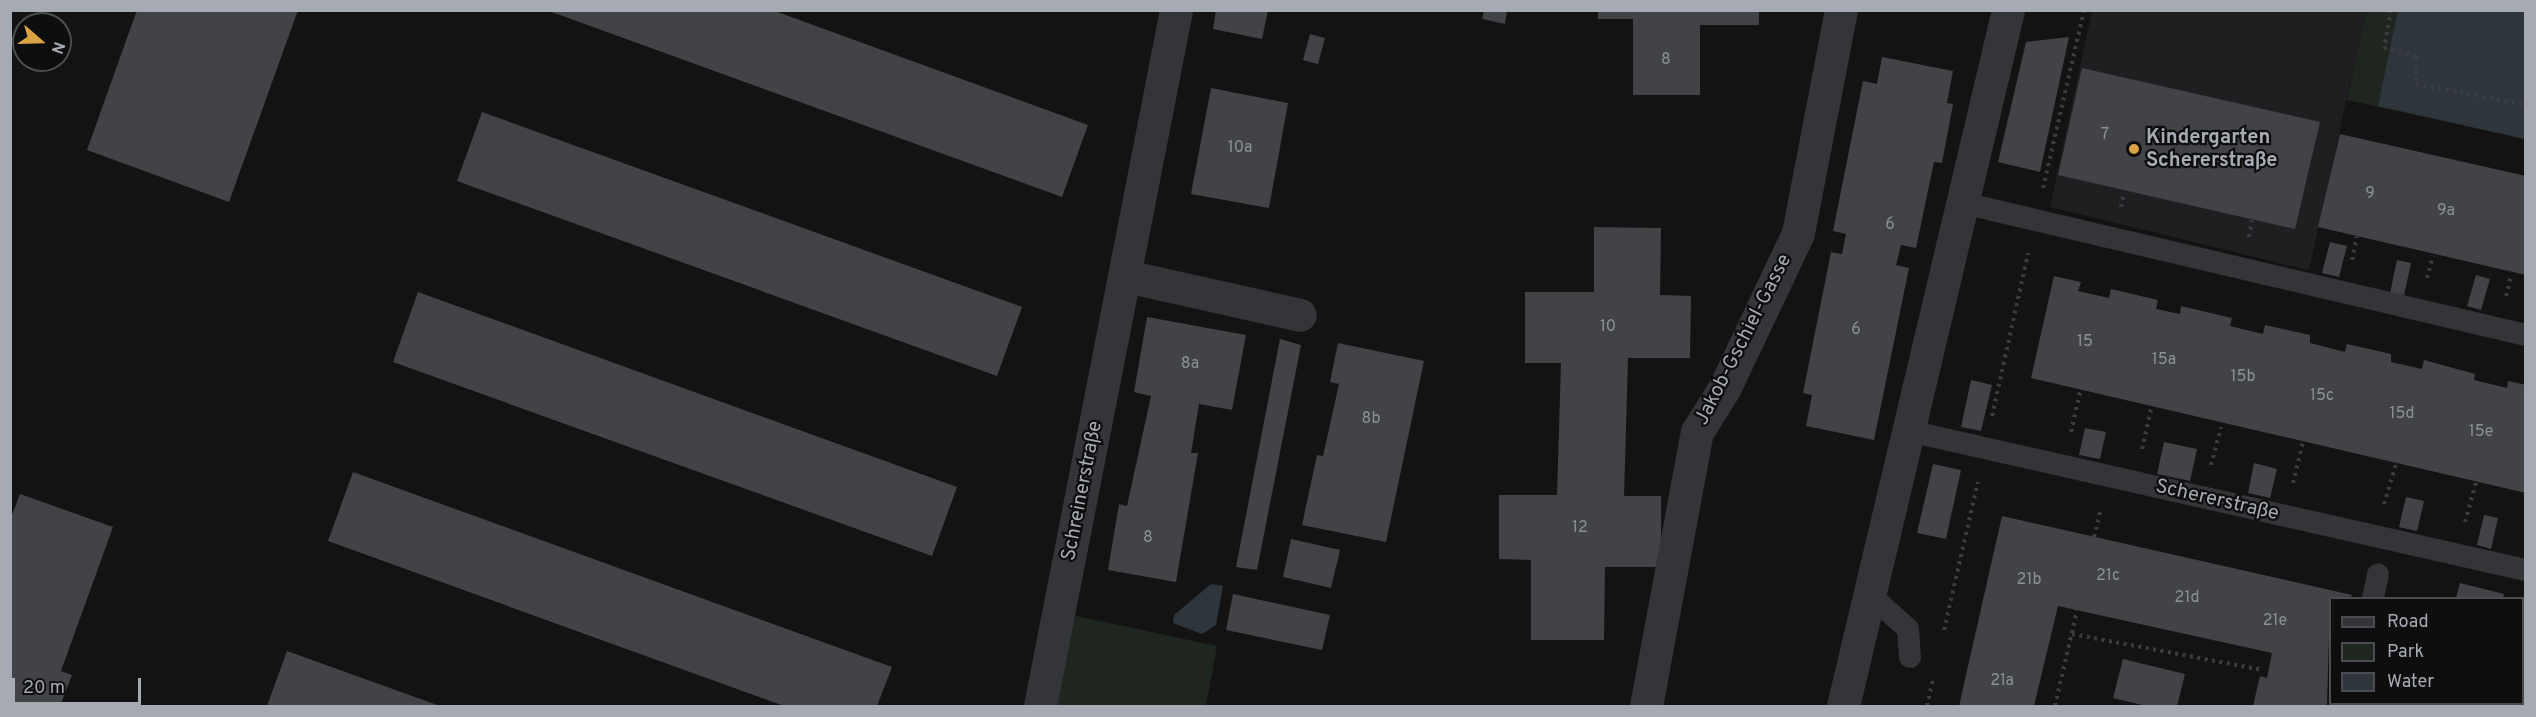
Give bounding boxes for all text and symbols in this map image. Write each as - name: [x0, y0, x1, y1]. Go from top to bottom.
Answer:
- north arrow: [12, 12, 72, 72]
- text: N: [46, 39, 68, 56]
- house number: 8: [1661, 50, 1671, 70]
- house number: 7: [2101, 125, 2109, 145]
- place label: Kindergarten Schererstraße: [2146, 126, 2277, 173]
- house number: 10a: [1228, 138, 1252, 158]
- marker: Kindergarten Schererstraße: [2127, 142, 2141, 156]
- house number: 9: [2365, 184, 2375, 204]
- house number: 9a: [2437, 201, 2455, 221]
- house number: 6: [1885, 215, 1895, 235]
- street label: Jakob-Gschiel-Gasse: [1690, 250, 1798, 430]
- house number: 10: [1600, 317, 1616, 337]
- house number: 6: [1851, 320, 1861, 340]
- house number: 15: [2077, 332, 2093, 352]
- house number: 15a: [2152, 350, 2176, 370]
- house number: 8a: [1181, 354, 1199, 374]
- house number: 15b: [2231, 367, 2255, 387]
- house number: 15c: [2310, 386, 2334, 406]
- house number: 15d: [2390, 404, 2414, 424]
- house number: 8b: [1362, 409, 1380, 429]
- street label: Schreinerstraße: [1058, 419, 1108, 563]
- house number: 15e: [2469, 422, 2493, 442]
- street label: Schererstraße: [2153, 475, 2281, 527]
- house number: 12: [1572, 518, 1588, 538]
- house number: 8: [1143, 528, 1153, 548]
- house number: 21c: [2096, 566, 2120, 586]
- house number: 21b: [2017, 570, 2041, 590]
- house number: 21d: [2175, 588, 2199, 608]
- legend: [2329, 597, 2524, 705]
- house number: 21e: [2263, 611, 2287, 631]
- text: Road: [2387, 611, 2429, 634]
- text: Park: [2387, 641, 2424, 664]
- scale bar: [15, 666, 144, 704]
- house number: 21a: [1990, 671, 2014, 691]
- text: Water: [2387, 671, 2434, 694]
- text: 20 m: [23, 677, 65, 700]

